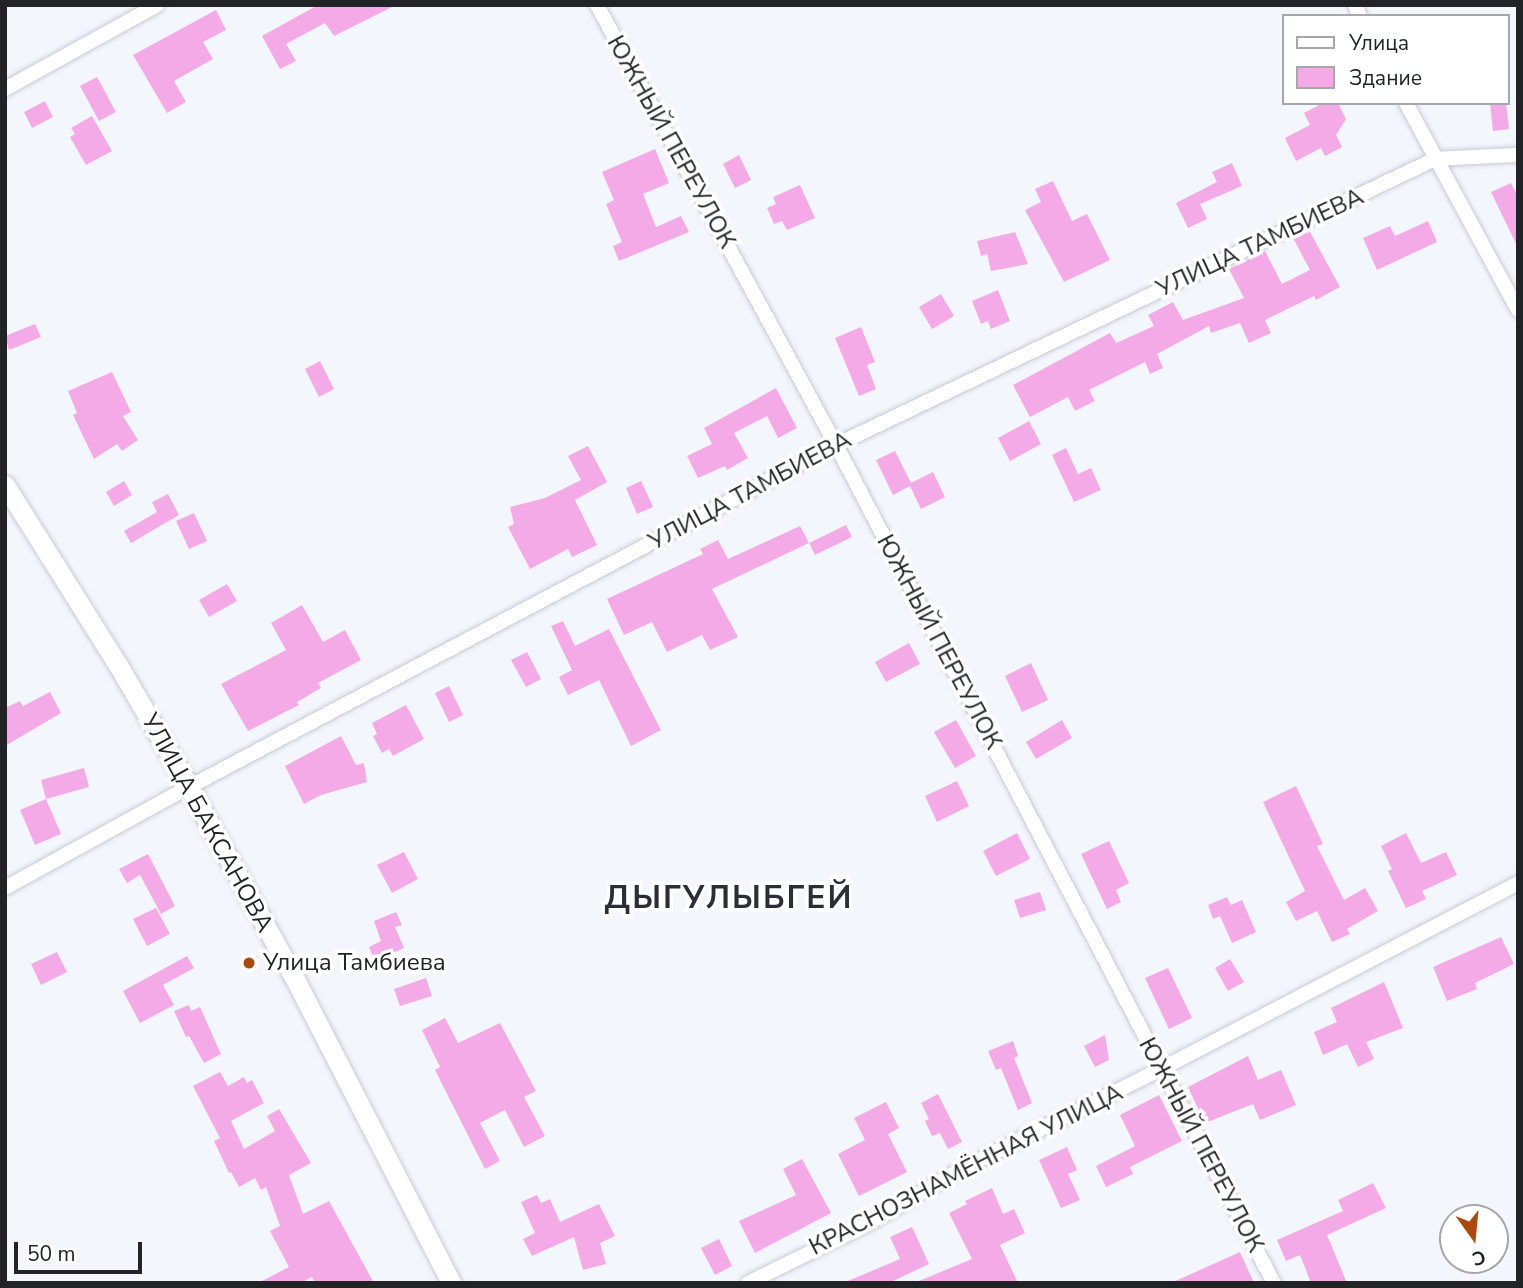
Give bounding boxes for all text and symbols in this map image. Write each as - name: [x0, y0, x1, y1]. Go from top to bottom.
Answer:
- legend: [1282, 14, 1509, 105]
- text: Улица: [1349, 29, 1409, 57]
- street label: ЮЖНЫЙ ПЕРЕУЛОК: [601, 31, 741, 253]
- text: Здание: [1349, 64, 1422, 92]
- street label: УЛИЦА ТАМБИЕВА: [1152, 182, 1368, 304]
- street label: УЛИЦА ТАМБИЕВА: [644, 425, 856, 557]
- street label: ЮЖНЫЙ ПЕРЕУЛОК: [870, 530, 1008, 754]
- street label: УЛИЦА БАКСАНОВА: [135, 709, 279, 937]
- district label: ДЫГУЛЫБГЕЙ: [606, 879, 852, 917]
- place label: Улица Тамбиева: [263, 949, 446, 977]
- marker: Улица Тамбиева: [241, 955, 257, 971]
- street label: ЮЖНЫЙ ПЕРЕУЛОК: [1132, 1033, 1270, 1257]
- street label: КРАСНОЗНАМЁННАЯ УЛИЦА: [804, 1078, 1128, 1262]
- north arrow: [1439, 1204, 1509, 1274]
- scale bar: [18, 1228, 145, 1272]
- text: 50 m: [27, 1240, 76, 1268]
- text: С: [1469, 1243, 1489, 1272]

